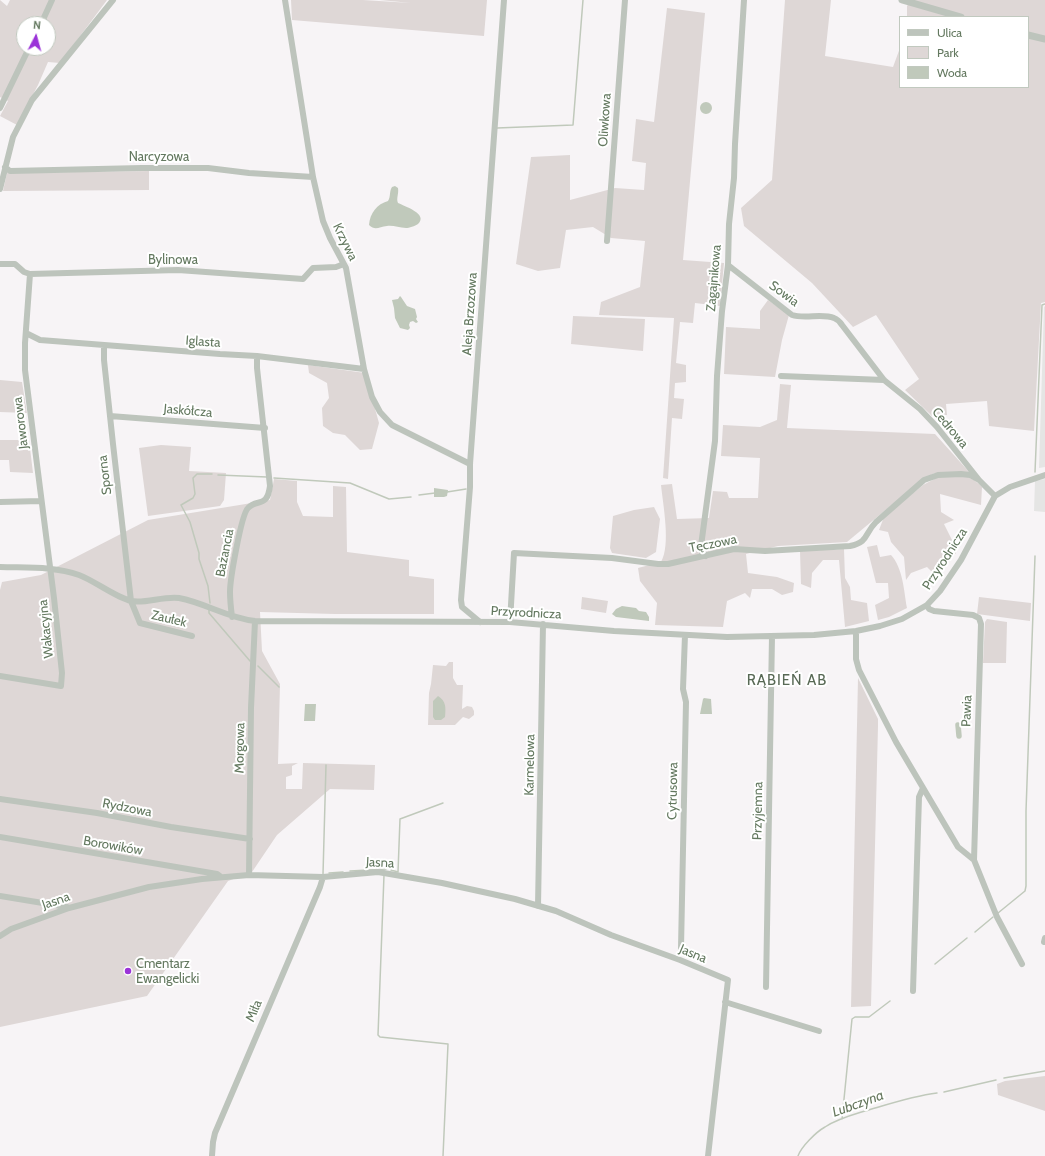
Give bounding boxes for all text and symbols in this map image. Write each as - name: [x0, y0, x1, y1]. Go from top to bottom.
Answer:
- north arrow: [16, 16, 56, 56]
- legend: [899, 16, 1029, 88]
- text: N: [33, 18, 42, 32]
- text: Ulica: [937, 25, 962, 40]
- text: Park: [937, 45, 959, 60]
- text: Woda: [937, 65, 967, 80]
- street label: Oliwkowa: [595, 93, 615, 147]
- street label: Narcyzowa: [129, 149, 189, 165]
- street label: Krzywa: [329, 221, 361, 263]
- street label: Zagajnikowa: [703, 244, 725, 312]
- street label: Bylinowa: [148, 252, 198, 268]
- street label: Aleja Brzozowa: [459, 272, 481, 356]
- street label: Sowia: [766, 278, 802, 310]
- street label: Iglasta: [185, 333, 221, 351]
- street label: Jaworowa: [10, 396, 32, 450]
- street label: Jaskółcza: [163, 401, 213, 421]
- street label: Cedrowa: [928, 404, 972, 452]
- street label: Sporna: [95, 454, 115, 496]
- street label: Przyrodnicza: [919, 525, 971, 593]
- street label: Bażancia: [213, 528, 237, 578]
- street label: Tęczowa: [688, 532, 738, 556]
- street label: Wakacyjna: [35, 599, 57, 659]
- street label: Przyrodnicza: [490, 603, 562, 623]
- street label: Zaułek: [150, 607, 188, 631]
- district label: RĄBIEŃ AB: [747, 672, 827, 690]
- street label: Pawia: [959, 695, 975, 727]
- street label: Morgowa: [232, 722, 248, 774]
- street label: Karmelowa: [522, 734, 538, 796]
- street label: Cytrusowa: [665, 762, 681, 820]
- street label: Przyjemna: [750, 782, 766, 840]
- street label: Rydzowa: [101, 796, 153, 820]
- street label: Borowików: [82, 833, 144, 859]
- street label: Jasna: [365, 854, 395, 872]
- street label: Jasna: [40, 889, 72, 913]
- street label: Jasna: [677, 941, 709, 967]
- place label: Cmentarz Ewangelicki: [136, 956, 199, 987]
- marker: Cmentarz Ewangelicki: [123, 966, 133, 976]
- street label: Miła: [242, 998, 266, 1024]
- water label: Lubczyna: [830, 1087, 886, 1121]

